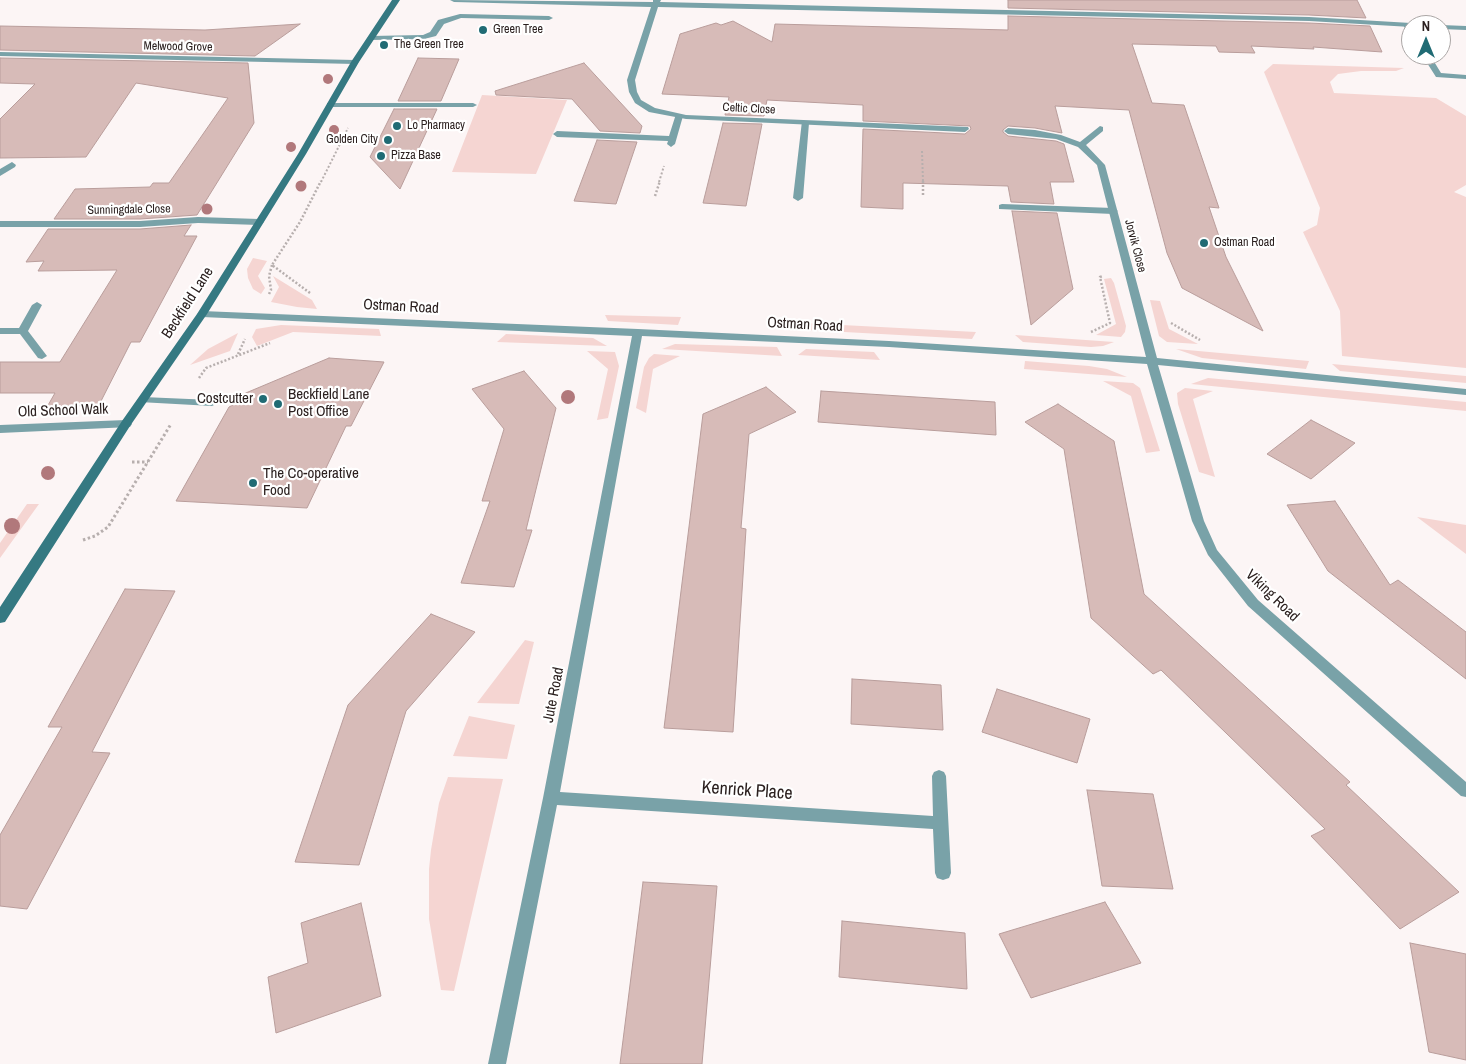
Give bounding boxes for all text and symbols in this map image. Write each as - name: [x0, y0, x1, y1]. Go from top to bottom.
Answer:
- north arrow: [1401, 15, 1451, 65]
- text: N: [1422, 17, 1430, 35]
- place label: Green Tree: [493, 23, 543, 37]
- marker: Green Tree: [477, 24, 489, 36]
- place label: The Green Tree: [394, 38, 464, 52]
- street label: Melwood Grove: [143, 39, 213, 55]
- marker: The Green Tree: [378, 39, 390, 51]
- street label: Celtic Close: [722, 100, 776, 118]
- place label: Lo Pharmacy: [407, 119, 465, 133]
- marker: Lo Pharmacy: [391, 120, 403, 132]
- place label: Golden City: [326, 133, 378, 147]
- marker: Golden City: [382, 134, 394, 146]
- place label: Pizza Base: [391, 149, 441, 163]
- marker: Pizza Base: [375, 150, 387, 162]
- street label: Sunningdale Close: [87, 202, 171, 218]
- street label: Jorvik Close: [1121, 218, 1149, 274]
- place label: Ostman Road: [1214, 236, 1275, 250]
- marker: Ostman Road: [1198, 237, 1210, 249]
- street label: Beckfield Lane: [158, 264, 218, 342]
- street label: Ostman Road: [363, 296, 439, 318]
- street label: Ostman Road: [767, 314, 843, 336]
- place label: Beckfield Lane Post Office: [288, 386, 369, 421]
- place label: Costcutter: [197, 390, 253, 408]
- marker: Costcutter: [257, 393, 269, 405]
- marker: Beckfield Lane Post Office: [272, 398, 284, 410]
- street label: Old School Walk: [17, 400, 109, 422]
- place label: The Co-operative Food: [263, 465, 359, 500]
- marker: The Co-operative Food: [247, 477, 259, 489]
- street label: Viking Road: [1241, 566, 1303, 626]
- street label: Jute Road: [540, 666, 568, 724]
- street label: Kenrick Place: [701, 777, 793, 805]

